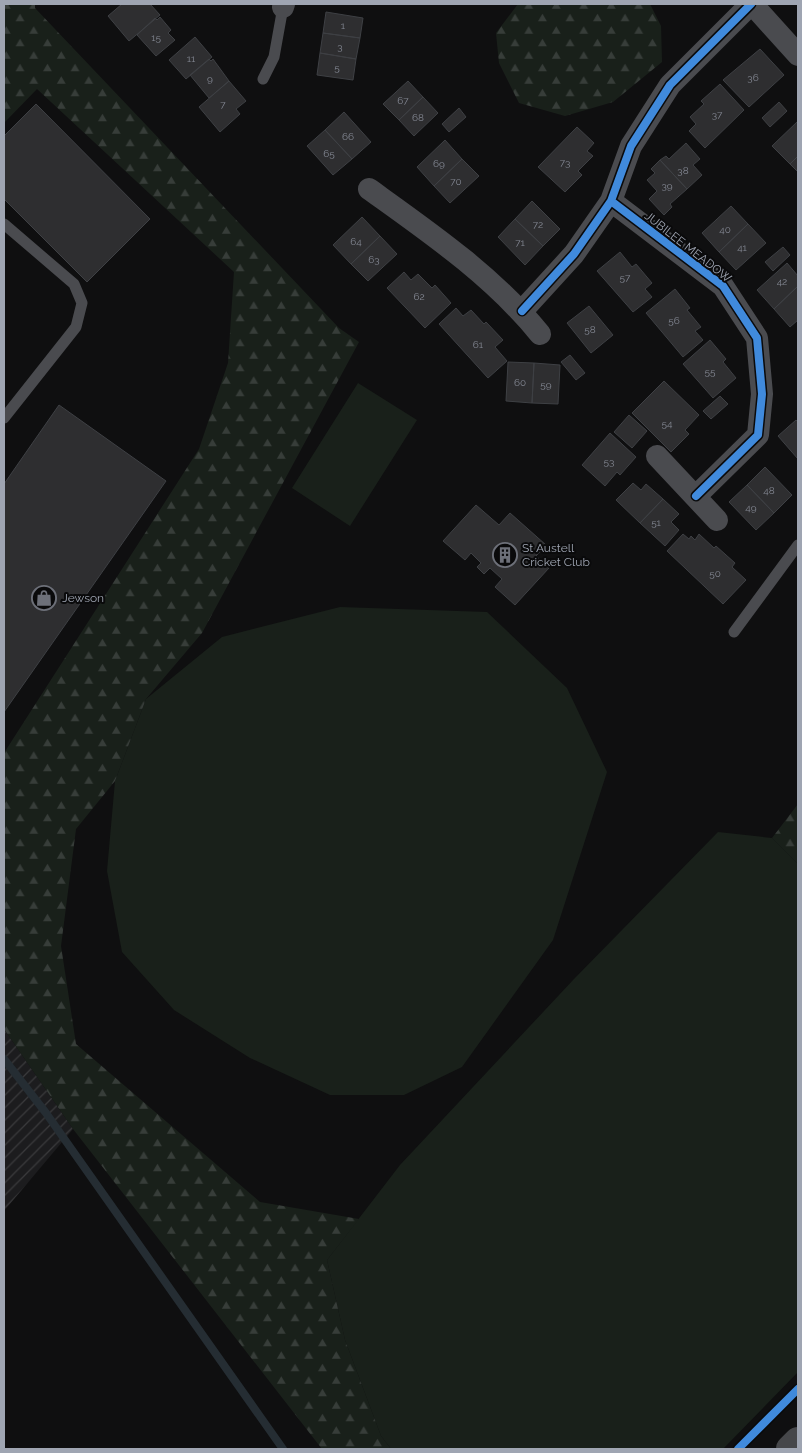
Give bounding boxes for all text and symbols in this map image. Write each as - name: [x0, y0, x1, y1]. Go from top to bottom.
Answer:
- house number: 1: [341, 20, 346, 31]
- house number: 15: [151, 32, 161, 43]
- house number: 3: [337, 41, 343, 52]
- house number: 11: [187, 53, 196, 64]
- house number: 5: [334, 62, 340, 73]
- house number: 36: [747, 72, 759, 83]
- house number: 9: [207, 73, 213, 84]
- house number: 67: [397, 95, 409, 106]
- house number: 7: [220, 99, 226, 110]
- house number: 37: [712, 109, 723, 120]
- house number: 68: [412, 112, 424, 123]
- house number: 66: [342, 131, 354, 142]
- house number: 65: [323, 148, 335, 159]
- house number: 73: [560, 157, 570, 168]
- house number: 69: [433, 158, 445, 169]
- house number: 38: [677, 165, 689, 176]
- house number: 70: [450, 176, 462, 187]
- house number: 39: [661, 180, 673, 191]
- street label: JUBILEE MEADOW: [642, 209, 735, 285]
- house number: 72: [533, 219, 543, 230]
- house number: 40: [719, 224, 731, 235]
- house number: 64: [350, 236, 362, 247]
- house number: 71: [515, 237, 526, 248]
- house number: 41: [737, 242, 748, 253]
- house number: 63: [368, 254, 380, 265]
- house number: 57: [620, 272, 631, 283]
- house number: 42: [777, 276, 787, 287]
- house number: 62: [413, 291, 425, 302]
- house number: 56: [668, 315, 680, 326]
- house number: 58: [584, 324, 596, 335]
- house number: 61: [473, 339, 484, 350]
- house number: 55: [705, 366, 716, 377]
- house number: 60: [514, 377, 526, 388]
- house number: 59: [540, 379, 552, 390]
- house number: 54: [662, 418, 673, 429]
- house number: 53: [604, 456, 614, 467]
- house number: 48: [763, 485, 775, 496]
- house number: 49: [745, 502, 757, 513]
- house number: 51: [651, 517, 662, 528]
- place label: St Austell Cricket Club: [522, 541, 590, 569]
- building icon: St Austell Cricket Club: [492, 542, 518, 568]
- house number: 50: [709, 568, 721, 579]
- shop icon: Jewson: [31, 585, 57, 611]
- place label: Jewson: [62, 591, 104, 605]

